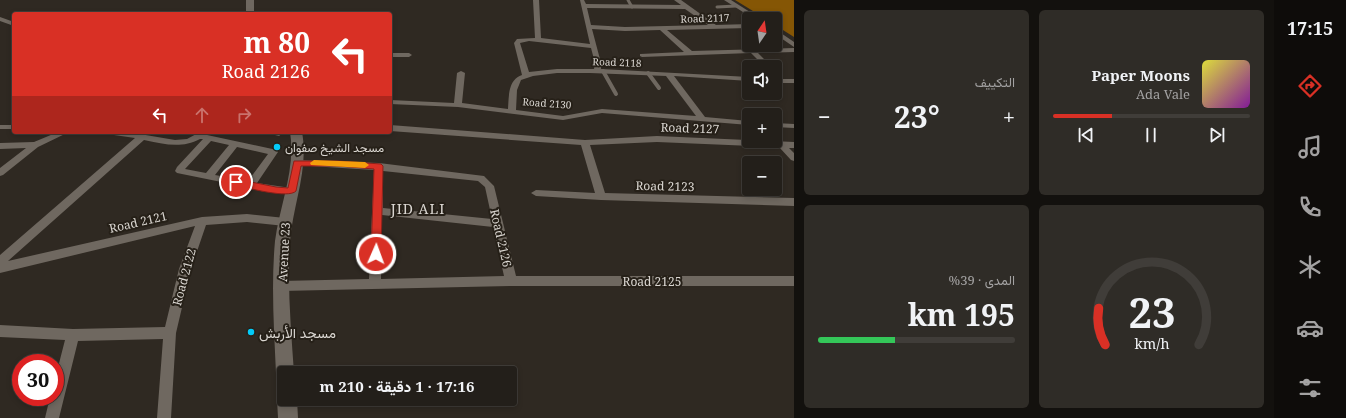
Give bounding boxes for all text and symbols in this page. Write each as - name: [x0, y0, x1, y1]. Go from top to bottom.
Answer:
- street label: Road 2117: [680, 10, 730, 26]
- north arrow: [742, 12, 782, 52]
- map controls: [742, 12, 782, 196]
- text: 17:15: [1287, 16, 1333, 40]
- text: 80 m: [243, 23, 310, 61]
- icon: left: [324, 28, 376, 80]
- street label: Road 2118: [592, 54, 642, 70]
- text: Road 2126: [222, 59, 310, 83]
- button: sound: [742, 60, 782, 100]
- text: Paper Moons: [1092, 65, 1190, 85]
- icon: directions: [1296, 72, 1324, 100]
- text: التكييف: [975, 73, 1015, 91]
- text: Ada Vale: [1136, 85, 1190, 103]
- street label: Road 2130: [522, 94, 572, 112]
- text: 23°: [894, 96, 940, 137]
- text: −: [818, 101, 831, 131]
- text: +: [1003, 101, 1015, 131]
- icon: left: [149, 104, 171, 126]
- icon: ahead: [191, 104, 213, 126]
- icon: right: [233, 104, 255, 126]
- button: +: [742, 108, 782, 148]
- street label: Road 2127: [660, 118, 720, 138]
- icon: previous: [1075, 124, 1097, 146]
- icon: pause: [1140, 124, 1162, 146]
- icon: next: [1206, 124, 1228, 146]
- icon: music: [1296, 133, 1324, 161]
- place label: مسجد الشيخ صفوان: [285, 139, 384, 157]
- marker: مسجد الشيخ صفوان: [272, 142, 282, 152]
- button: −: [742, 156, 782, 196]
- pin: [219, 165, 253, 199]
- icon: arrive: [225, 171, 247, 193]
- street label: Road 2123: [635, 177, 695, 195]
- icon: phone: [1296, 193, 1324, 221]
- district label: JID ALI: [390, 199, 445, 218]
- street label: Road 2121: [107, 207, 169, 237]
- street label: Road 2126: [486, 207, 516, 269]
- street label: Avenue 23: [274, 222, 294, 282]
- position arrow: [355, 233, 397, 275]
- street label: Road 2122: [168, 246, 200, 308]
- icon: climate: [1296, 253, 1324, 281]
- text: المدى · 39%: [948, 271, 1015, 289]
- street label: Road 2125: [623, 273, 681, 290]
- text: 23: [1128, 283, 1175, 339]
- text: 195 km: [908, 294, 1015, 335]
- icon: car: [1296, 314, 1324, 342]
- place label: مسجد الأربش: [259, 323, 336, 342]
- marker: مسجد الأربش: [246, 327, 256, 337]
- text: km/h: [1134, 333, 1169, 352]
- speed limit sign: 30: [12, 354, 64, 406]
- icon: filters: [1296, 374, 1324, 402]
- text: 17:16 · 1 دقيقة · 210 m: [320, 376, 474, 396]

